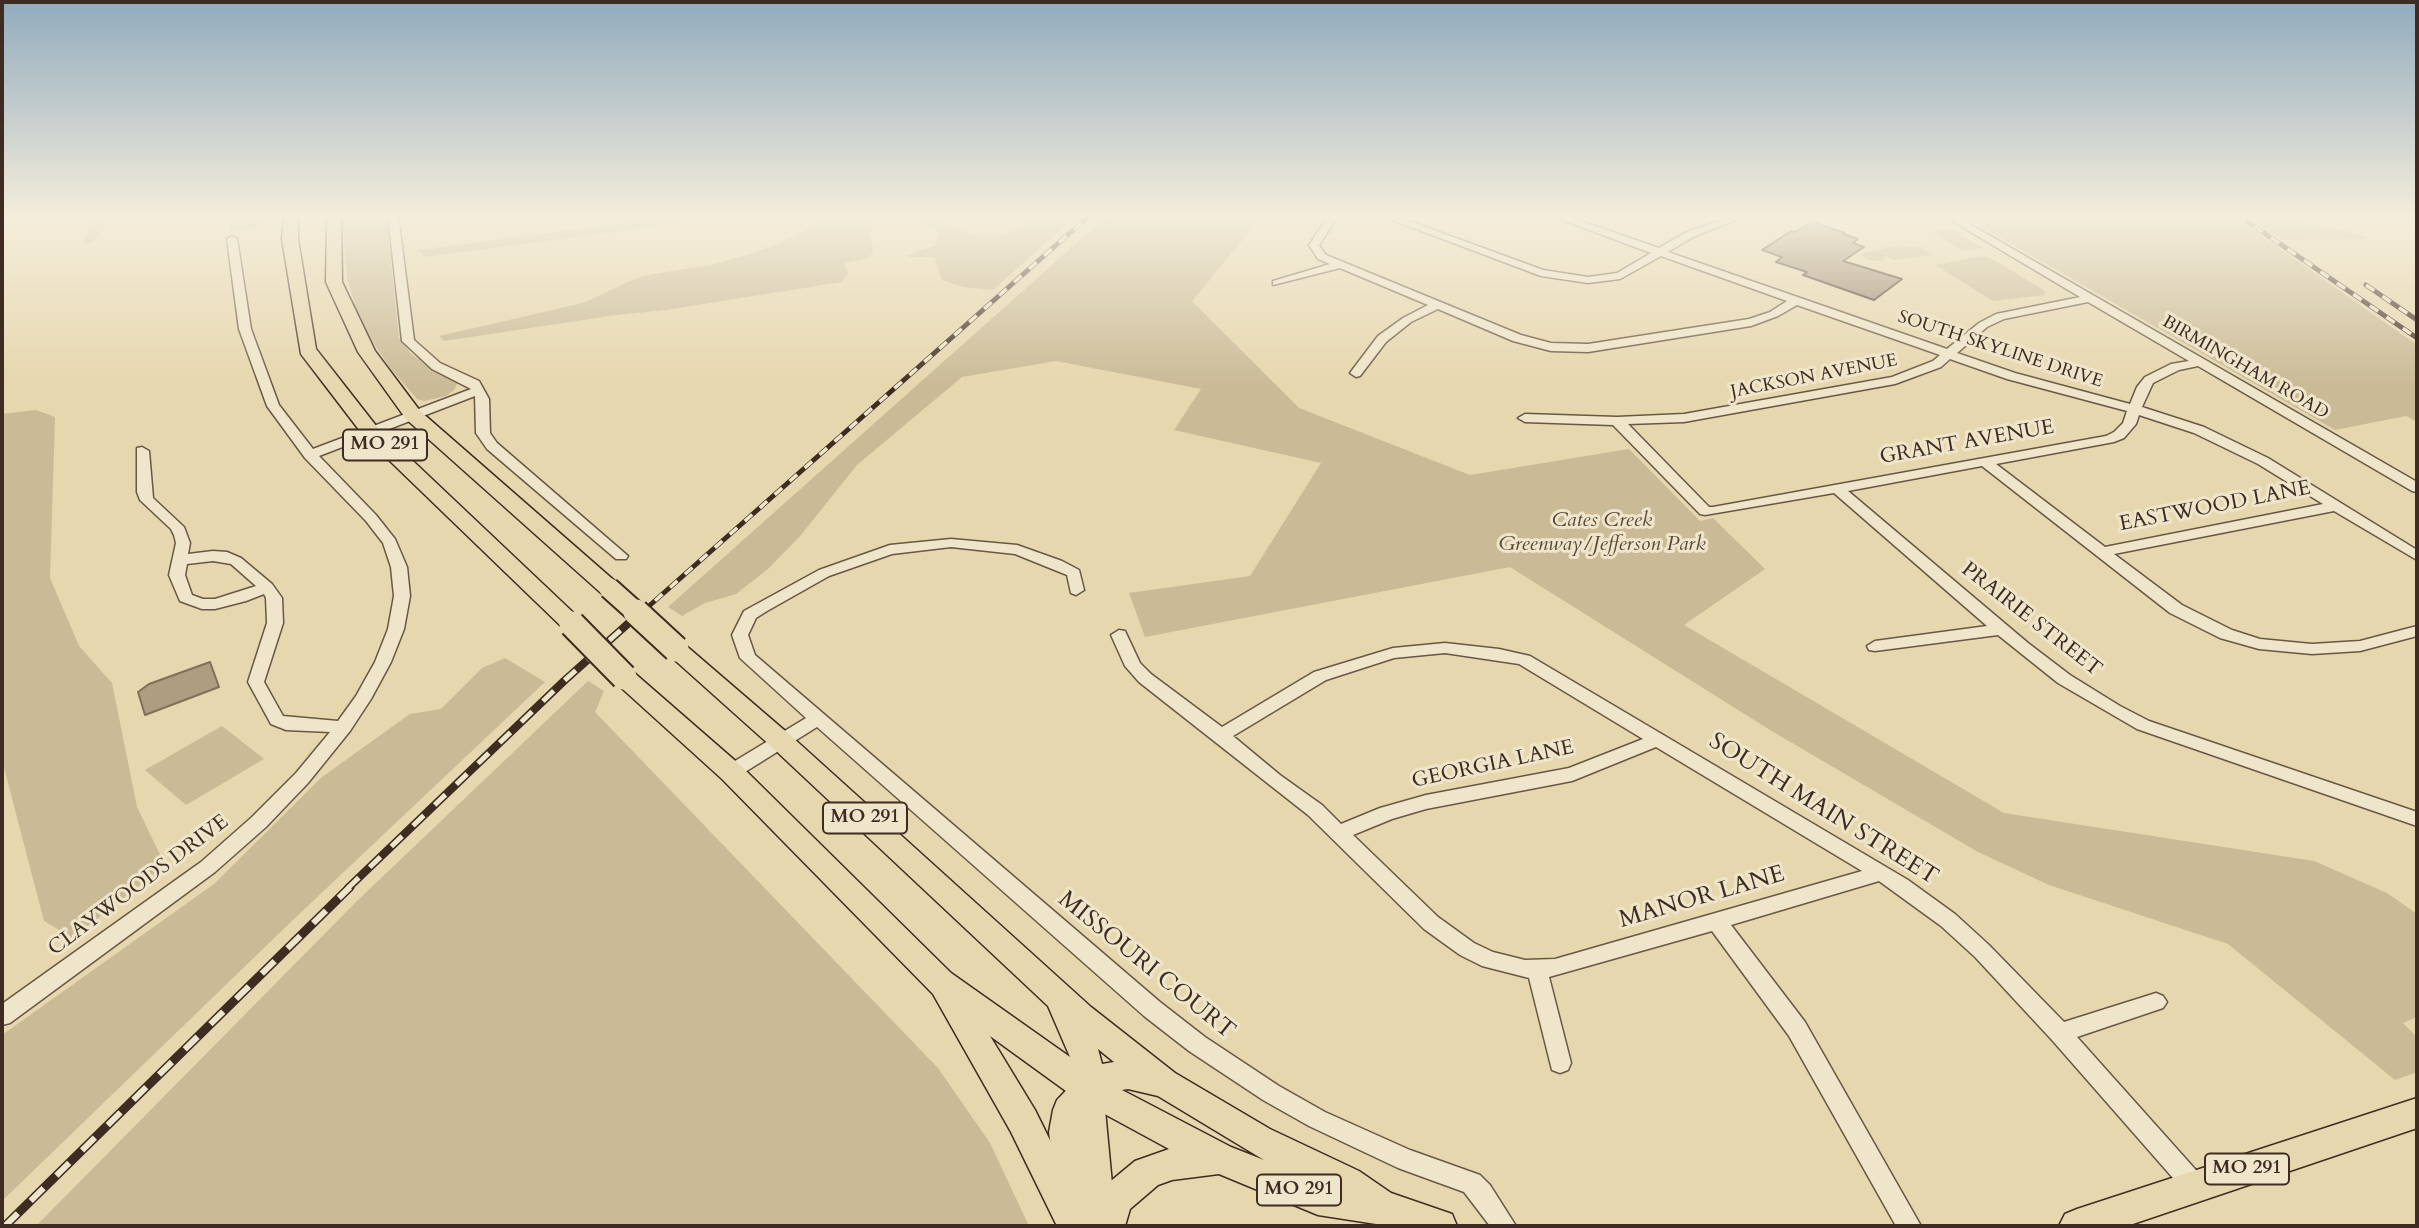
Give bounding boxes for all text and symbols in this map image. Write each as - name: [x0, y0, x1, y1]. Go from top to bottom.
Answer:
- street label: SOUTH SKYLINE DRIVE: [1895, 307, 2105, 393]
- street label: BIRMINGHAM ROAD: [2158, 311, 2332, 425]
- street label: JACKSON AVENUE: [1729, 350, 1899, 404]
- street label: GRANT AVENUE: [1878, 415, 2056, 471]
- road number: MO 291: [343, 430, 427, 460]
- street label: EASTWOOD LANE: [2117, 476, 2313, 538]
- park label: Cates Creek Greenway/Jefferson Park: [1498, 508, 1706, 558]
- street label: PRAIRIE STREET: [1956, 557, 2106, 683]
- street label: SOUTH MAIN STREET: [1703, 728, 1943, 892]
- street label: GEORGIA LANE: [1410, 736, 1576, 794]
- road number: MO 291: [823, 803, 907, 834]
- street label: CLAYWOODS DRIVE: [44, 810, 234, 962]
- street label: MANOR LANE: [1616, 861, 1788, 935]
- street label: MISSOURI COURT: [1052, 886, 1240, 1046]
- road number: MO 291: [2205, 1154, 2289, 1184]
- road number: MO 291: [1257, 1174, 1341, 1206]

